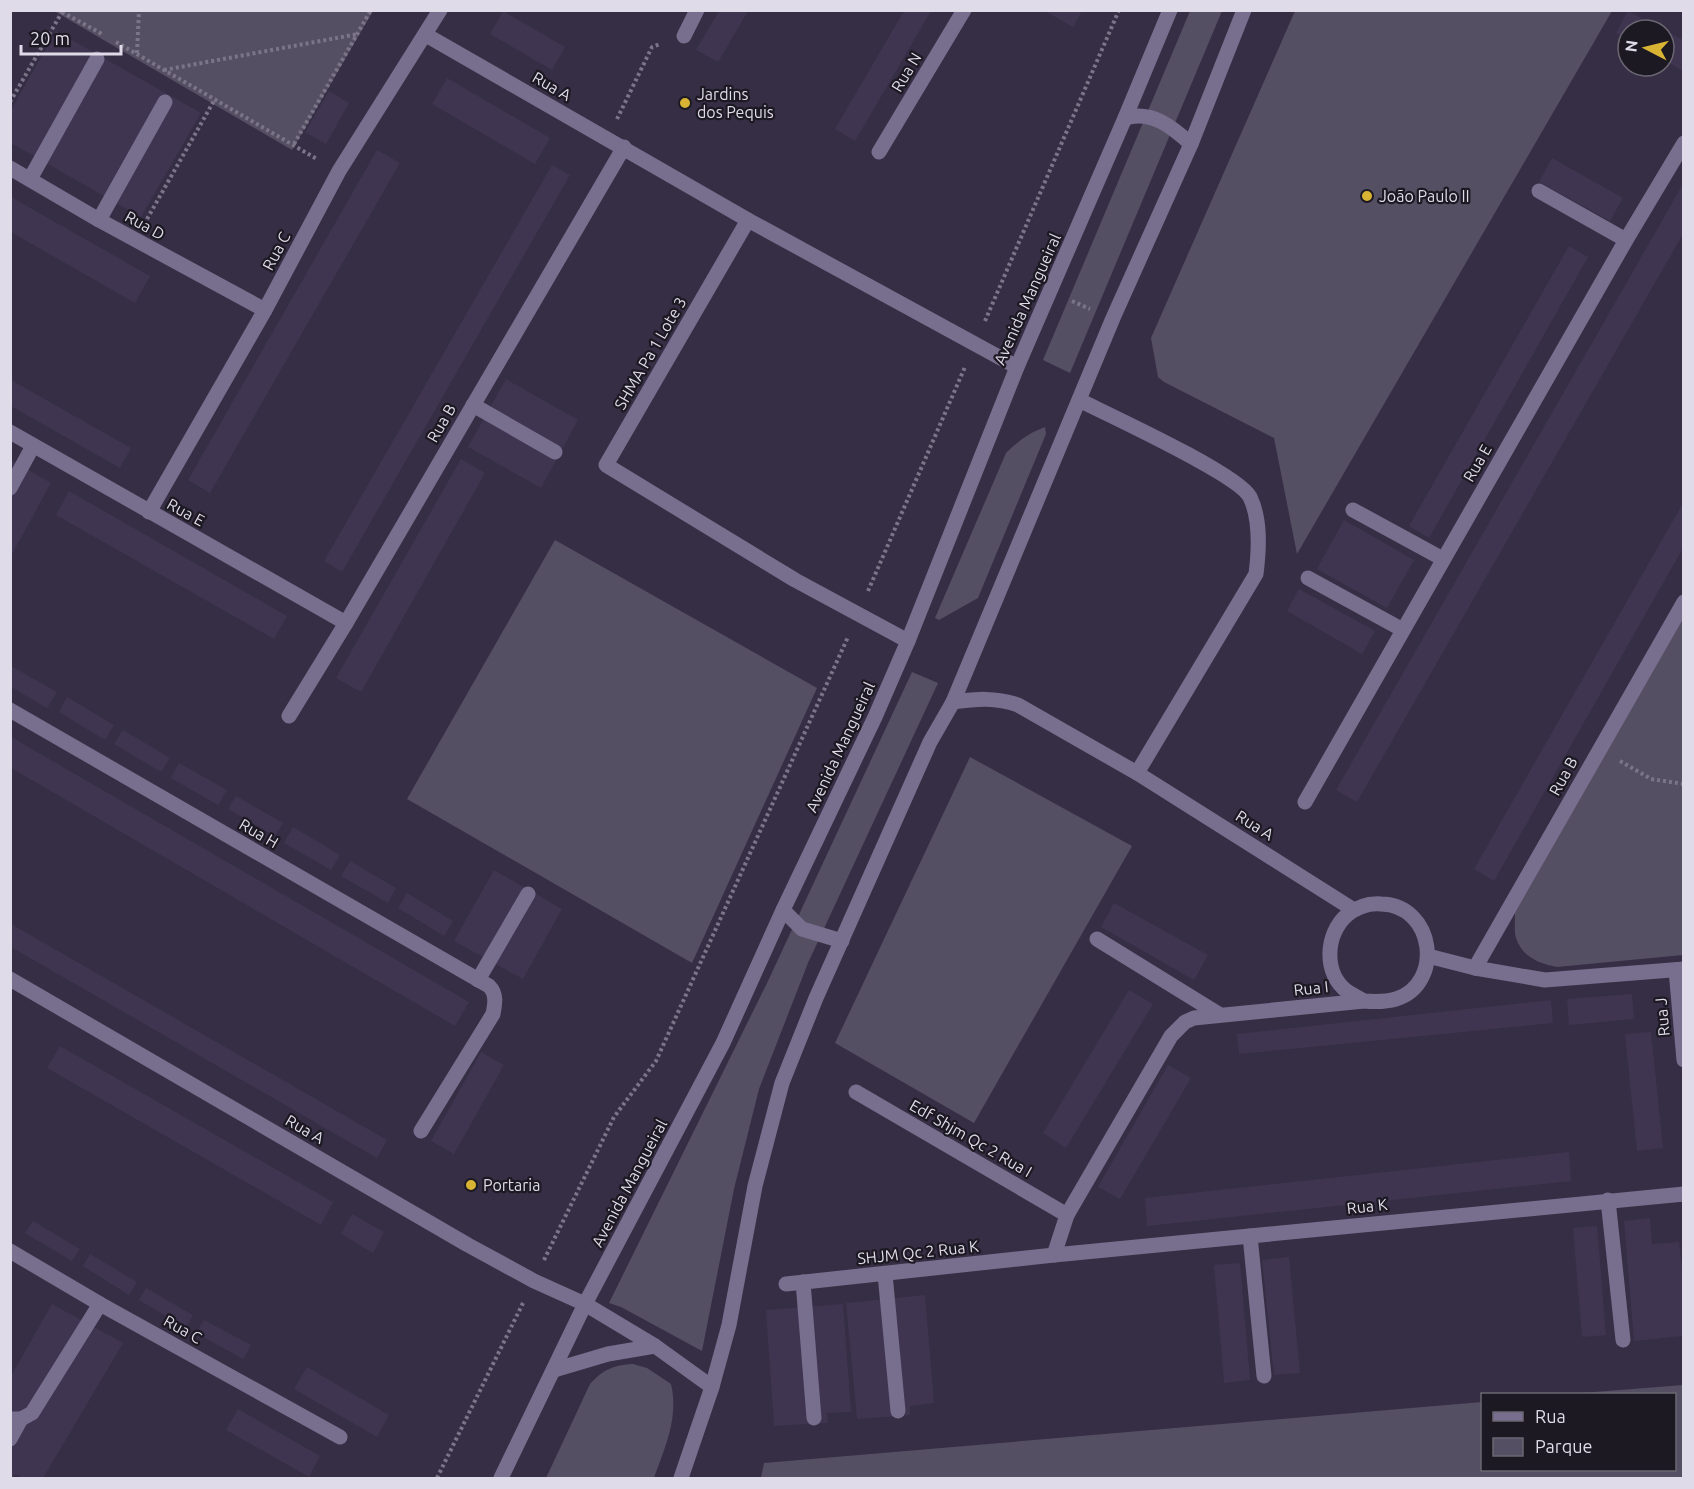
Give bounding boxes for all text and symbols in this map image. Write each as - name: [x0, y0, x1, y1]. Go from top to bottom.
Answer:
- scale bar: [21, 18, 122, 56]
- north arrow: [1616, 18, 1676, 78]
- text: 20 m: [30, 28, 70, 48]
- text: N: [1621, 39, 1641, 53]
- street label: Rua N: [887, 49, 925, 95]
- street label: Rua A: [530, 68, 575, 104]
- place label: Jardins dos Pequis: [697, 85, 774, 121]
- marker: Jardins dos Pequis: [678, 96, 692, 110]
- place label: João Paulo II: [1379, 187, 1470, 205]
- marker: João Paulo II: [1360, 189, 1374, 203]
- street label: Rua D: [122, 207, 168, 243]
- street label: Rua C: [258, 229, 294, 273]
- street label: Avenida Mangueiral: [990, 231, 1064, 367]
- street label: SHMA Pa 1 Lote 3: [611, 294, 689, 412]
- street label: Rua B: [423, 401, 459, 445]
- street label: Rua E: [1459, 441, 1495, 485]
- street label: Rua E: [164, 494, 208, 530]
- street label: Avenida Mangueiral: [802, 679, 878, 815]
- street label: Rua B: [1545, 754, 1581, 798]
- street label: Rua A: [1233, 806, 1278, 844]
- street label: Rua H: [236, 815, 282, 851]
- street label: Rua I: [1293, 977, 1329, 999]
- street label: Rua J: [1651, 997, 1673, 1037]
- street label: Edf Shjm Qc 2 Rua I: [907, 1096, 1035, 1180]
- street label: Rua A: [283, 1111, 328, 1147]
- street label: Avenida Mangueiral: [588, 1116, 670, 1250]
- place label: Portaria: [483, 1176, 540, 1194]
- marker: Portaria: [464, 1178, 478, 1192]
- street label: Rua K: [1346, 1195, 1388, 1217]
- street label: SHJM Qc 2 Rua K: [856, 1237, 980, 1267]
- street label: Rua C: [161, 1311, 205, 1347]
- legend: [1481, 1393, 1676, 1471]
- text: Rua: [1535, 1406, 1566, 1426]
- text: Parque: [1535, 1436, 1592, 1456]

